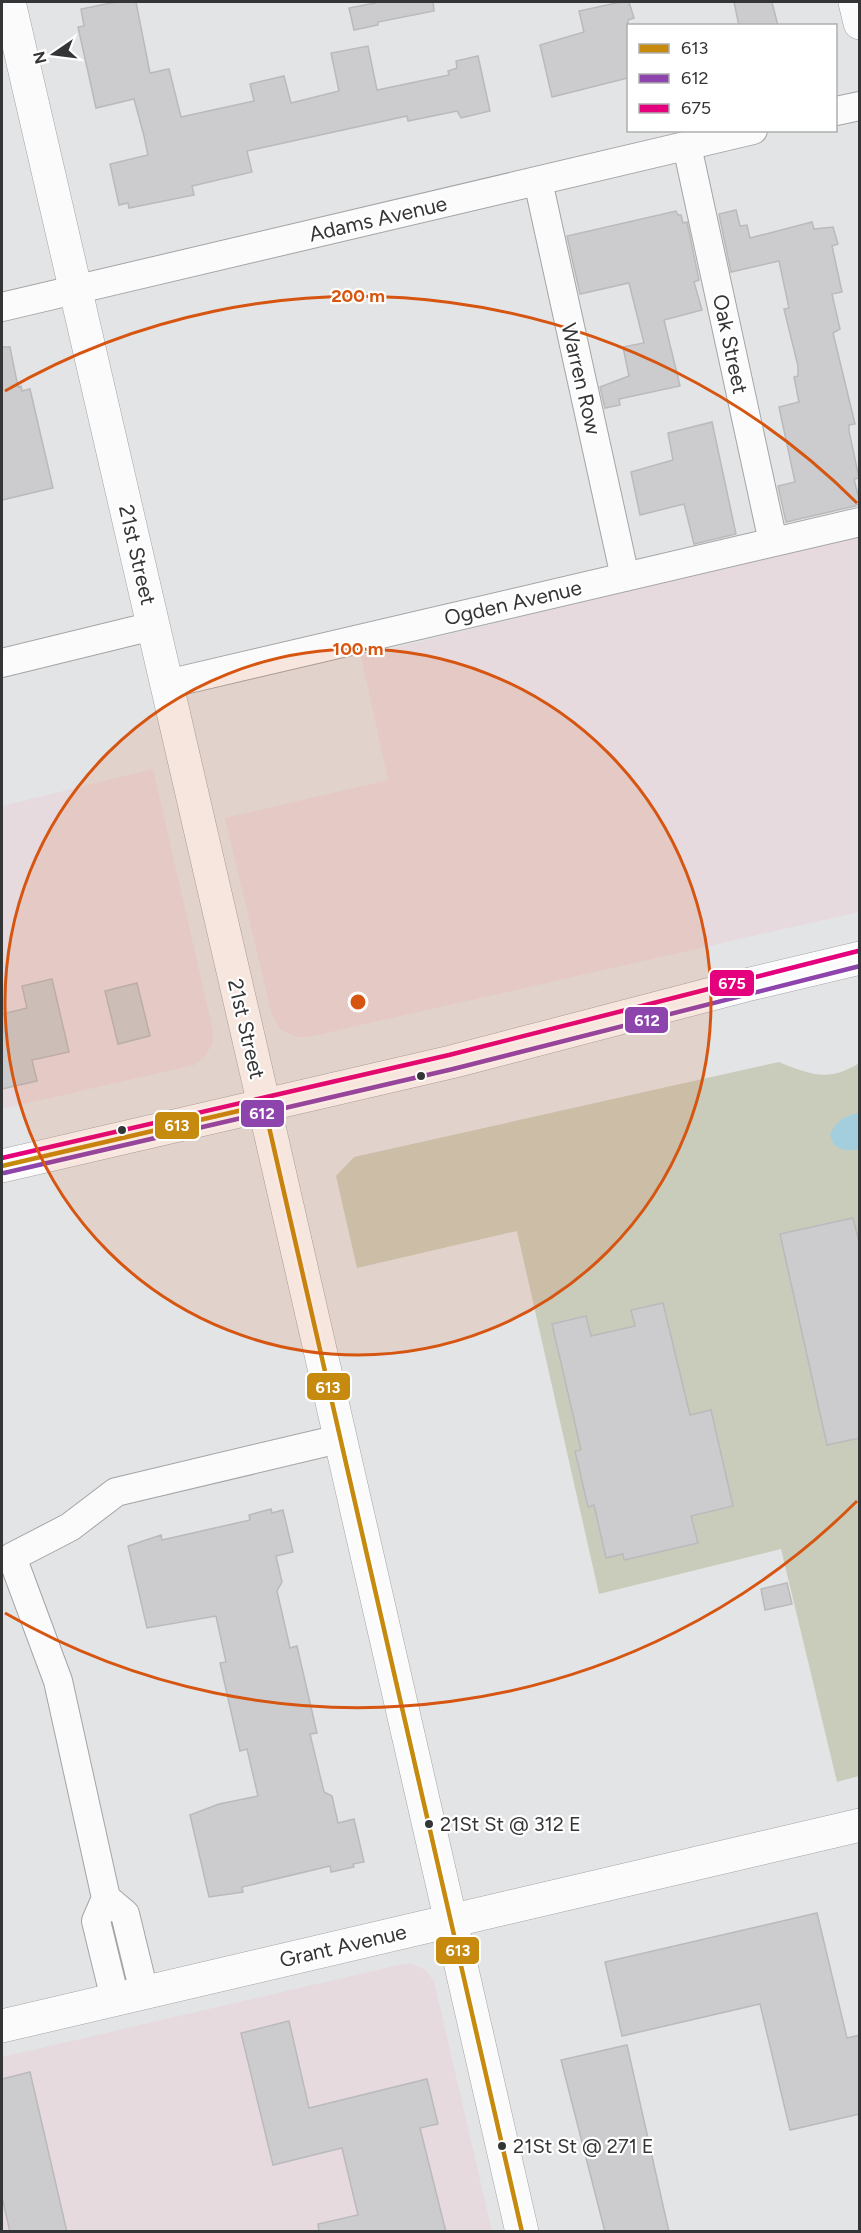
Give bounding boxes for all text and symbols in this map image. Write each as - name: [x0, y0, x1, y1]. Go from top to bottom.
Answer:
- north arrow: [24, 24, 84, 84]
- legend: [627, 24, 837, 132]
- text: 613: [681, 37, 708, 59]
- text: N: [29, 49, 51, 66]
- text: 612: [681, 67, 709, 89]
- text: 675: [681, 97, 711, 119]
- street label: Adams Avenue: [306, 190, 449, 247]
- text: 200 m: [331, 285, 385, 307]
- street label: Oak Street: [708, 292, 753, 396]
- street label: Warren Row: [556, 320, 607, 438]
- street label: 21st Street: [114, 502, 161, 608]
- street label: Ogden Avenue: [442, 575, 584, 630]
- text: 100 m: [333, 638, 383, 660]
- line badge: 675: [709, 969, 755, 997]
- text: 675: [718, 974, 746, 993]
- street label: 21st Street: [223, 976, 270, 1082]
- centre of rings: [348, 992, 368, 1012]
- line badge: 612: [624, 1006, 669, 1034]
- text: 612: [634, 1011, 660, 1030]
- unlabelled marker: [415, 1070, 427, 1082]
- line badge: 612: [240, 1099, 285, 1128]
- text: 612: [249, 1104, 275, 1123]
- line badge: 613: [154, 1111, 200, 1140]
- text: 613: [165, 1116, 190, 1135]
- unlabelled marker: [116, 1124, 128, 1136]
- line badge: 613: [306, 1372, 351, 1401]
- text: 613: [316, 1378, 341, 1397]
- place label: 21St St @ 312 E: [440, 1812, 581, 1836]
- marker: 21St St @ 312 E: [423, 1818, 435, 1830]
- street label: Grant Avenue: [277, 1919, 409, 1972]
- line badge: 613: [435, 1936, 480, 1965]
- text: 613: [446, 1941, 471, 1960]
- place label: 21St St @ 271 E: [513, 2134, 654, 2158]
- marker: 21St St @ 271 E: [496, 2140, 508, 2152]

